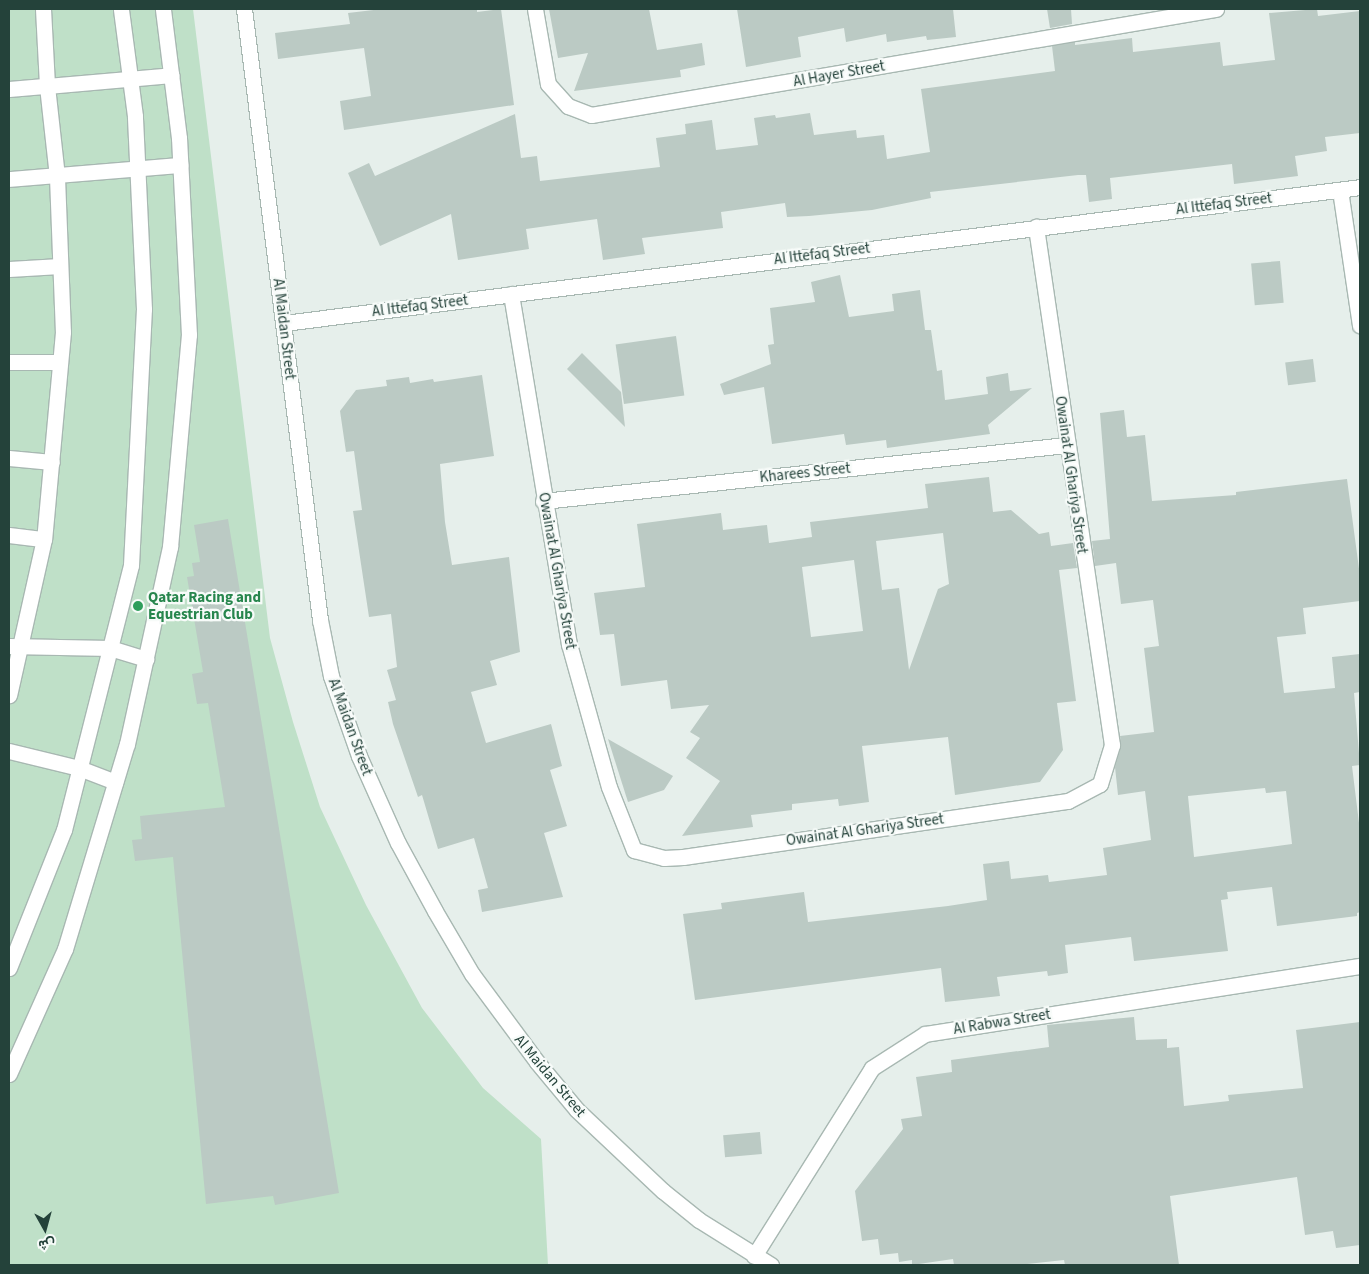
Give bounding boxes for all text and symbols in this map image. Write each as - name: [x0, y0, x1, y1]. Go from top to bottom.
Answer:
- street label: Al Hayer Street: [792, 57, 886, 91]
- street label: Al Ittefaq Street: [1175, 189, 1273, 219]
- street label: Al Ittefaq Street: [773, 239, 871, 269]
- street label: Al Maidan Street: [269, 277, 299, 381]
- street label: Al Ittefaq Street: [371, 291, 469, 321]
- street label: Owainat Al Ghariya Street: [1051, 395, 1091, 555]
- street label: Kharees Street: [759, 459, 851, 487]
- street label: Owainat Al Ghariya Street: [534, 491, 580, 651]
- place label: Qatar Racing and Equestrian Club: [148, 588, 261, 623]
- marker: Qatar Racing and Equestrian Club: [132, 600, 144, 612]
- street label: Al Maidan Street: [324, 676, 376, 778]
- street label: Owainat Al Ghariya Street: [785, 810, 945, 850]
- street label: Al Rabwa Street: [952, 1005, 1052, 1039]
- street label: Al Maidan Street: [510, 1031, 590, 1121]
- north arrow: [20, 1204, 70, 1254]
- text: ش: [37, 1233, 56, 1255]

